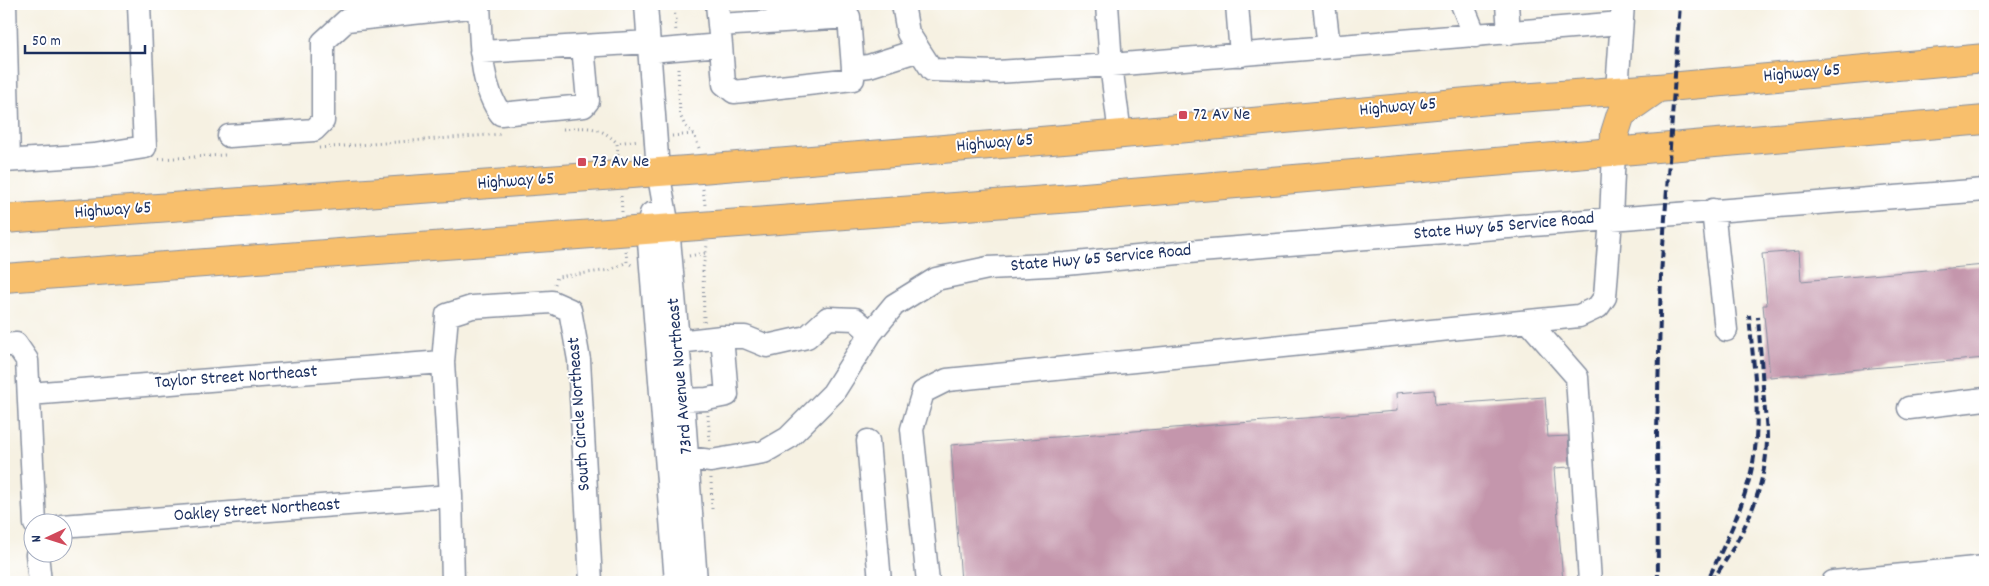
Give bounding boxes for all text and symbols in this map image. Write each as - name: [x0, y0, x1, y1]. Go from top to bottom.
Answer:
- scale bar: [25, 22, 145, 54]
- text: 50 m: [32, 31, 61, 53]
- street label: Highway 65: [1762, 58, 1842, 90]
- street label: Highway 65: [1358, 92, 1438, 124]
- place label: 72 Av Ne: [1193, 103, 1250, 128]
- marker: 72 Av Ne: [1177, 109, 1189, 121]
- street label: Highway 65: [955, 128, 1035, 160]
- place label: 73 Av Ne: [592, 150, 649, 175]
- marker: 73 Av Ne: [576, 156, 588, 168]
- street label: Highway 65: [477, 167, 555, 197]
- street label: Highway 65: [74, 196, 152, 226]
- street label: State Hwy 65 Service Road: [1413, 207, 1595, 247]
- street label: State Hwy 65 Service Road: [1010, 239, 1192, 279]
- street label: 73rd Avenue Northeast: [662, 297, 700, 455]
- street label: South Circle Northeast: [562, 336, 598, 492]
- street label: Taylor Street Northeast: [154, 360, 318, 396]
- street label: Oakley Street Northeast: [173, 493, 341, 529]
- north arrow: [22, 514, 72, 564]
- text: N: [27, 535, 47, 543]

